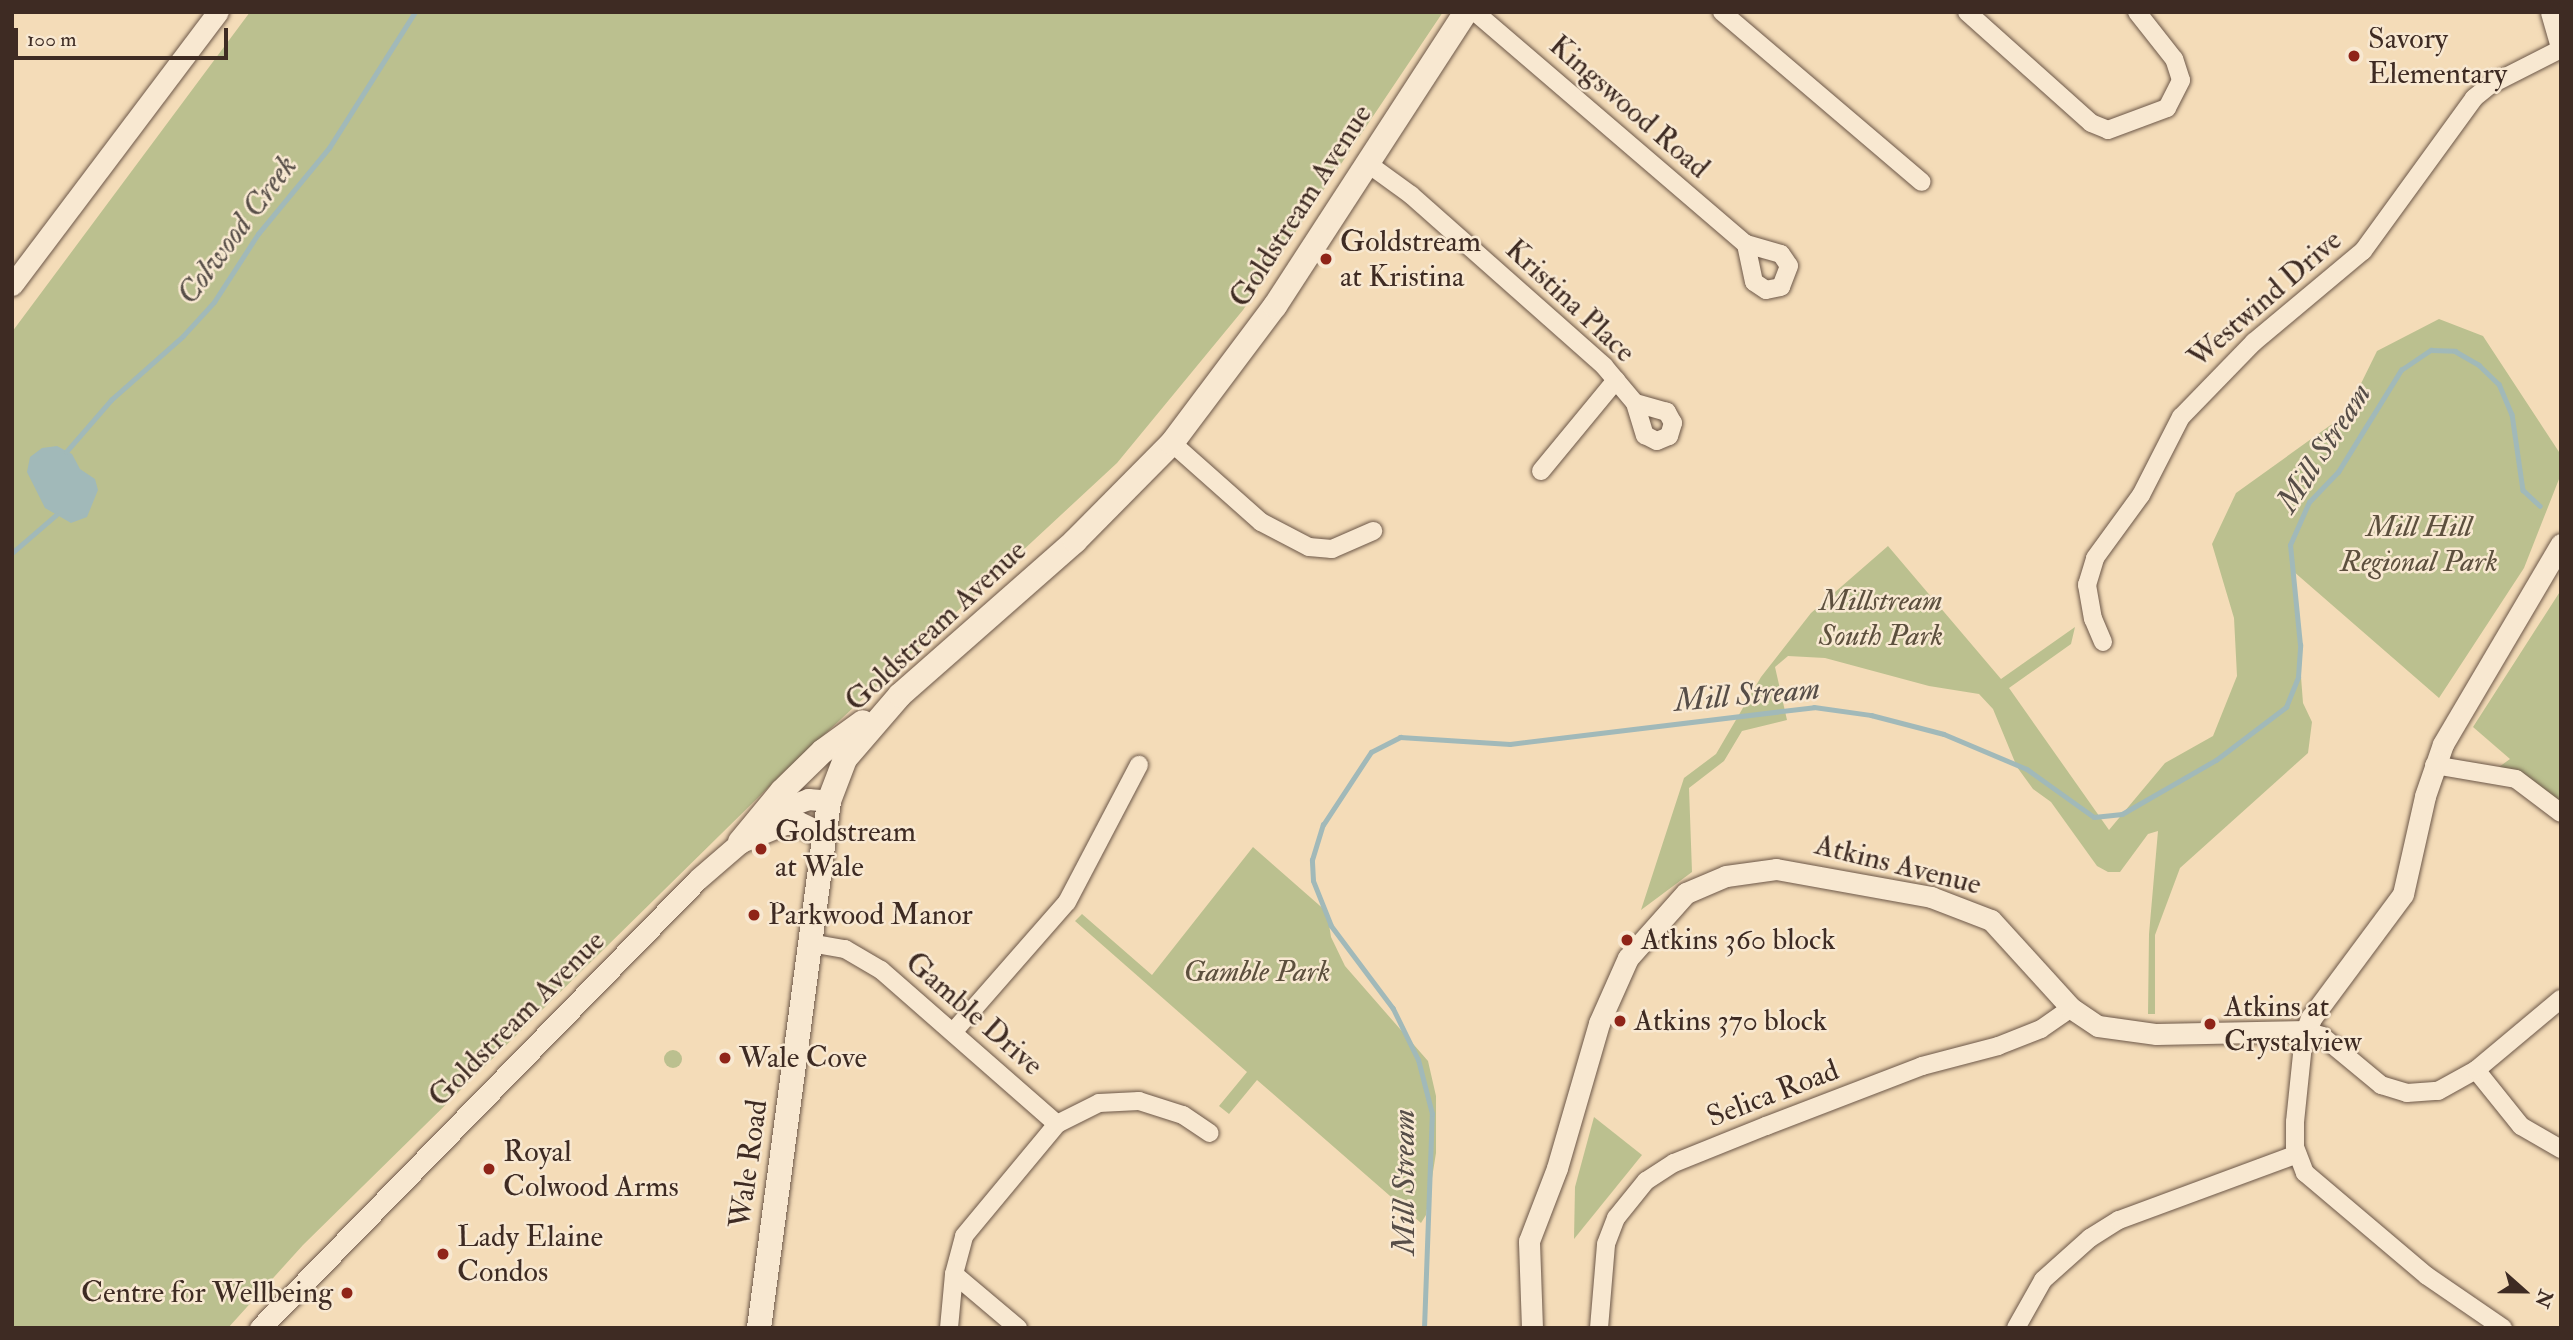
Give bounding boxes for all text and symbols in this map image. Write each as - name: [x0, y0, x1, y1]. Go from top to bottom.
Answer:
- scale bar: [18, 14, 231, 58]
- place label: Savory Elementary: [2368, 21, 2507, 91]
- text: 100 m: [27, 26, 77, 53]
- street label: Kingswood Road: [1542, 28, 1716, 186]
- marker: Savory Elementary: [2346, 48, 2362, 64]
- street label: Goldstream Avenue: [1222, 98, 1380, 314]
- water label: Colwood Creek: [169, 148, 305, 312]
- street label: Westwind Drive: [2181, 222, 2349, 376]
- place label: Goldstream at Kristina: [1340, 224, 1481, 294]
- street label: Kristina Place: [1498, 232, 1642, 370]
- marker: Goldstream at Kristina: [1318, 251, 1334, 267]
- water label: Mill Stream: [2268, 376, 2380, 520]
- park label: Mill Hill Regional Park: [2340, 509, 2498, 580]
- street label: Goldstream Avenue: [838, 533, 1034, 719]
- park label: Millstream South Park: [1819, 583, 1943, 654]
- water label: Mill Stream: [1673, 670, 1821, 720]
- place label: Goldstream at Wale: [775, 814, 916, 884]
- street label: Atkins Avenue: [1811, 827, 1985, 903]
- marker: Goldstream at Wale: [753, 841, 769, 857]
- place label: Parkwood Manor: [768, 897, 973, 933]
- marker: Parkwood Manor: [746, 907, 762, 923]
- place label: Atkins 360 block: [1641, 922, 1836, 958]
- street label: Goldstream Avenue: [421, 923, 613, 1115]
- marker: Atkins 360 block: [1619, 932, 1635, 948]
- street label: Gamble Drive: [898, 945, 1050, 1083]
- park label: Gamble Park: [1184, 954, 1330, 990]
- place label: Atkins at Crystalview: [2224, 989, 2362, 1060]
- place label: Atkins 370 block: [1634, 1003, 1827, 1039]
- marker: Atkins 370 block: [1612, 1013, 1628, 1029]
- marker: Atkins at Crystalview: [2202, 1016, 2218, 1032]
- place label: Wale Cove: [739, 1040, 867, 1076]
- marker: Wale Cove: [717, 1050, 733, 1066]
- street label: Selica Road: [1702, 1052, 1844, 1136]
- street label: Wale Road: [722, 1097, 776, 1231]
- water label: Mill Stream: [1385, 1109, 1423, 1255]
- place label: Royal Colwood Arms: [503, 1134, 679, 1204]
- marker: Royal Colwood Arms: [481, 1161, 497, 1177]
- place label: Lady Elaine Condos: [457, 1219, 603, 1290]
- marker: Lady Elaine Condos: [435, 1246, 451, 1262]
- north arrow: [2489, 1256, 2559, 1326]
- place label: Centre for Wellbeing: [81, 1275, 333, 1311]
- marker: Centre for Wellbeing: [339, 1285, 355, 1301]
- text: N: [2529, 1286, 2558, 1311]

